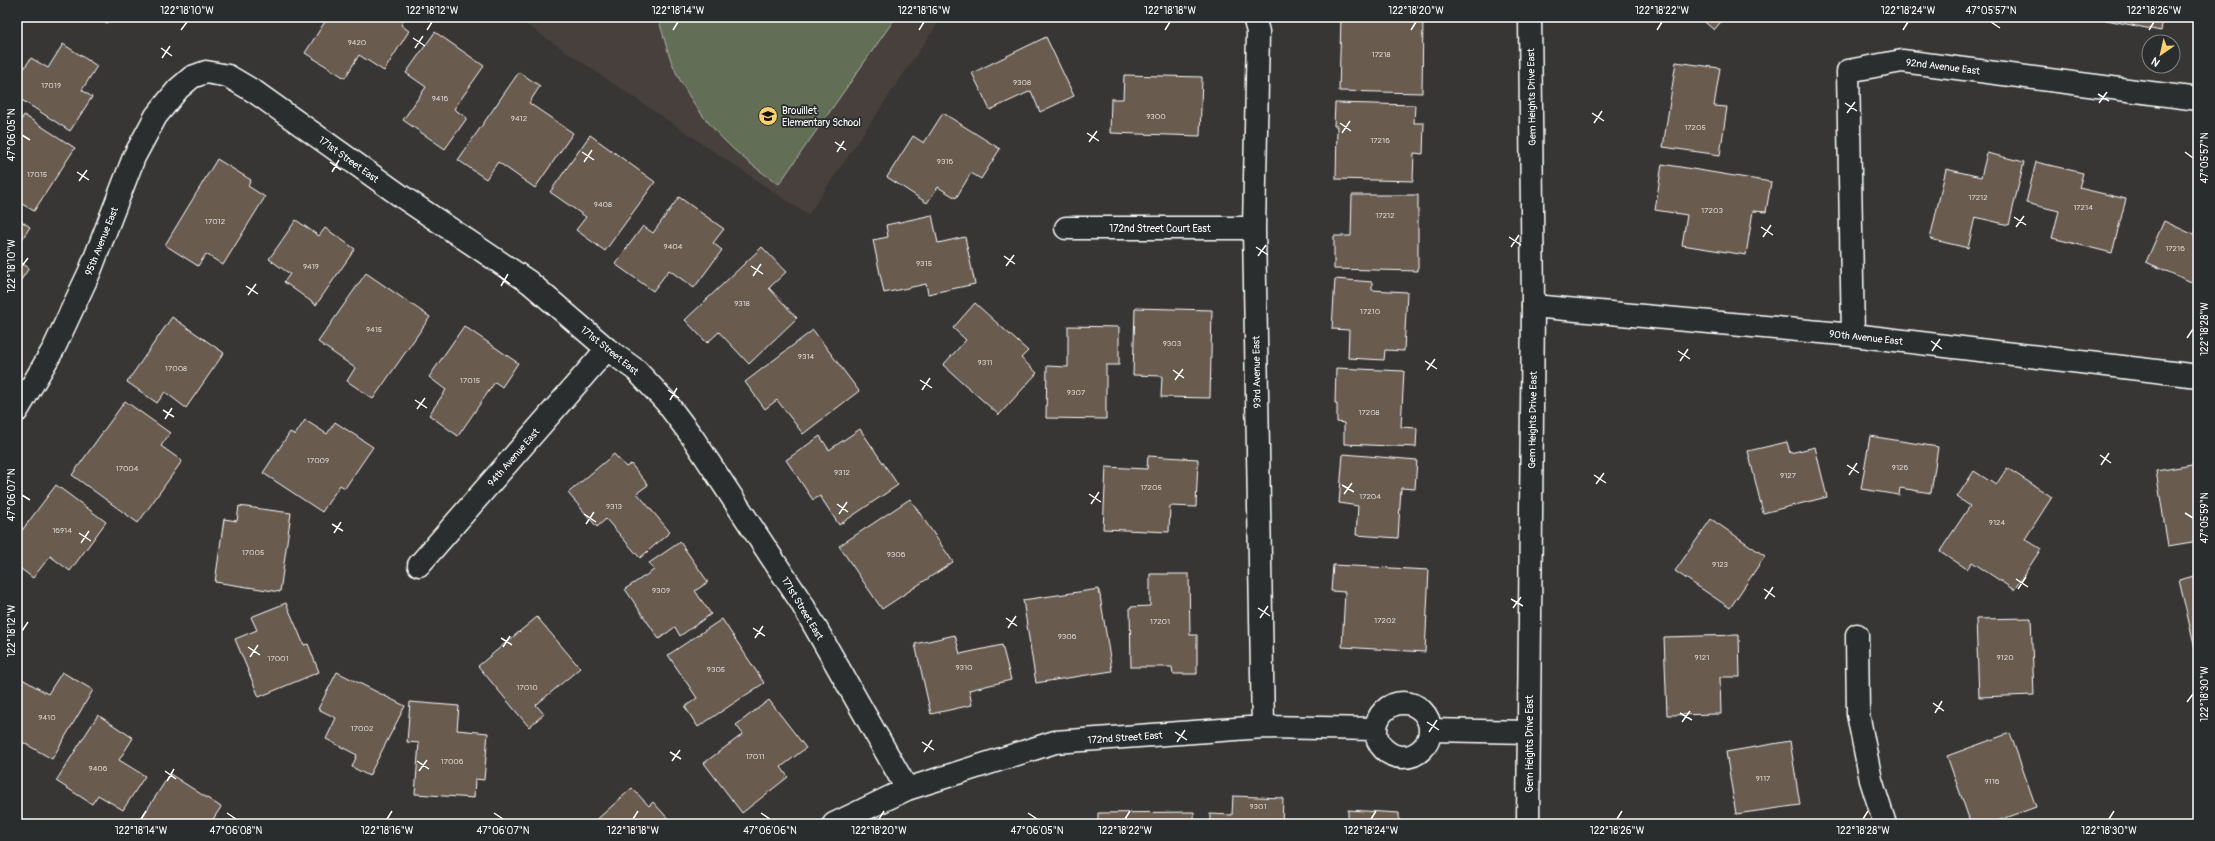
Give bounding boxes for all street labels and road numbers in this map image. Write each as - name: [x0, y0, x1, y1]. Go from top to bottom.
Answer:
- street label: Gem Heights Drive East: [1525, 47, 1539, 146]
- street label: 92nd Avenue East: [1905, 56, 1982, 78]
- street label: 171st Street East: [316, 134, 382, 186]
- street label: 95th Avenue East: [83, 205, 121, 277]
- street label: 172nd Street Court East: [1109, 223, 1212, 235]
- street label: 171st Street East: [578, 324, 642, 379]
- street label: 90th Avenue East: [1828, 328, 1904, 348]
- street label: 93rd Avenue East: [1250, 335, 1264, 408]
- street label: Gem Heights Drive East: [1526, 370, 1540, 469]
- street label: 94th Avenue East: [485, 425, 543, 489]
- street label: 171st Street East: [779, 575, 826, 643]
- street label: Gem Heights Drive East: [1524, 694, 1536, 793]
- street label: 172nd Street East: [1087, 729, 1164, 747]

